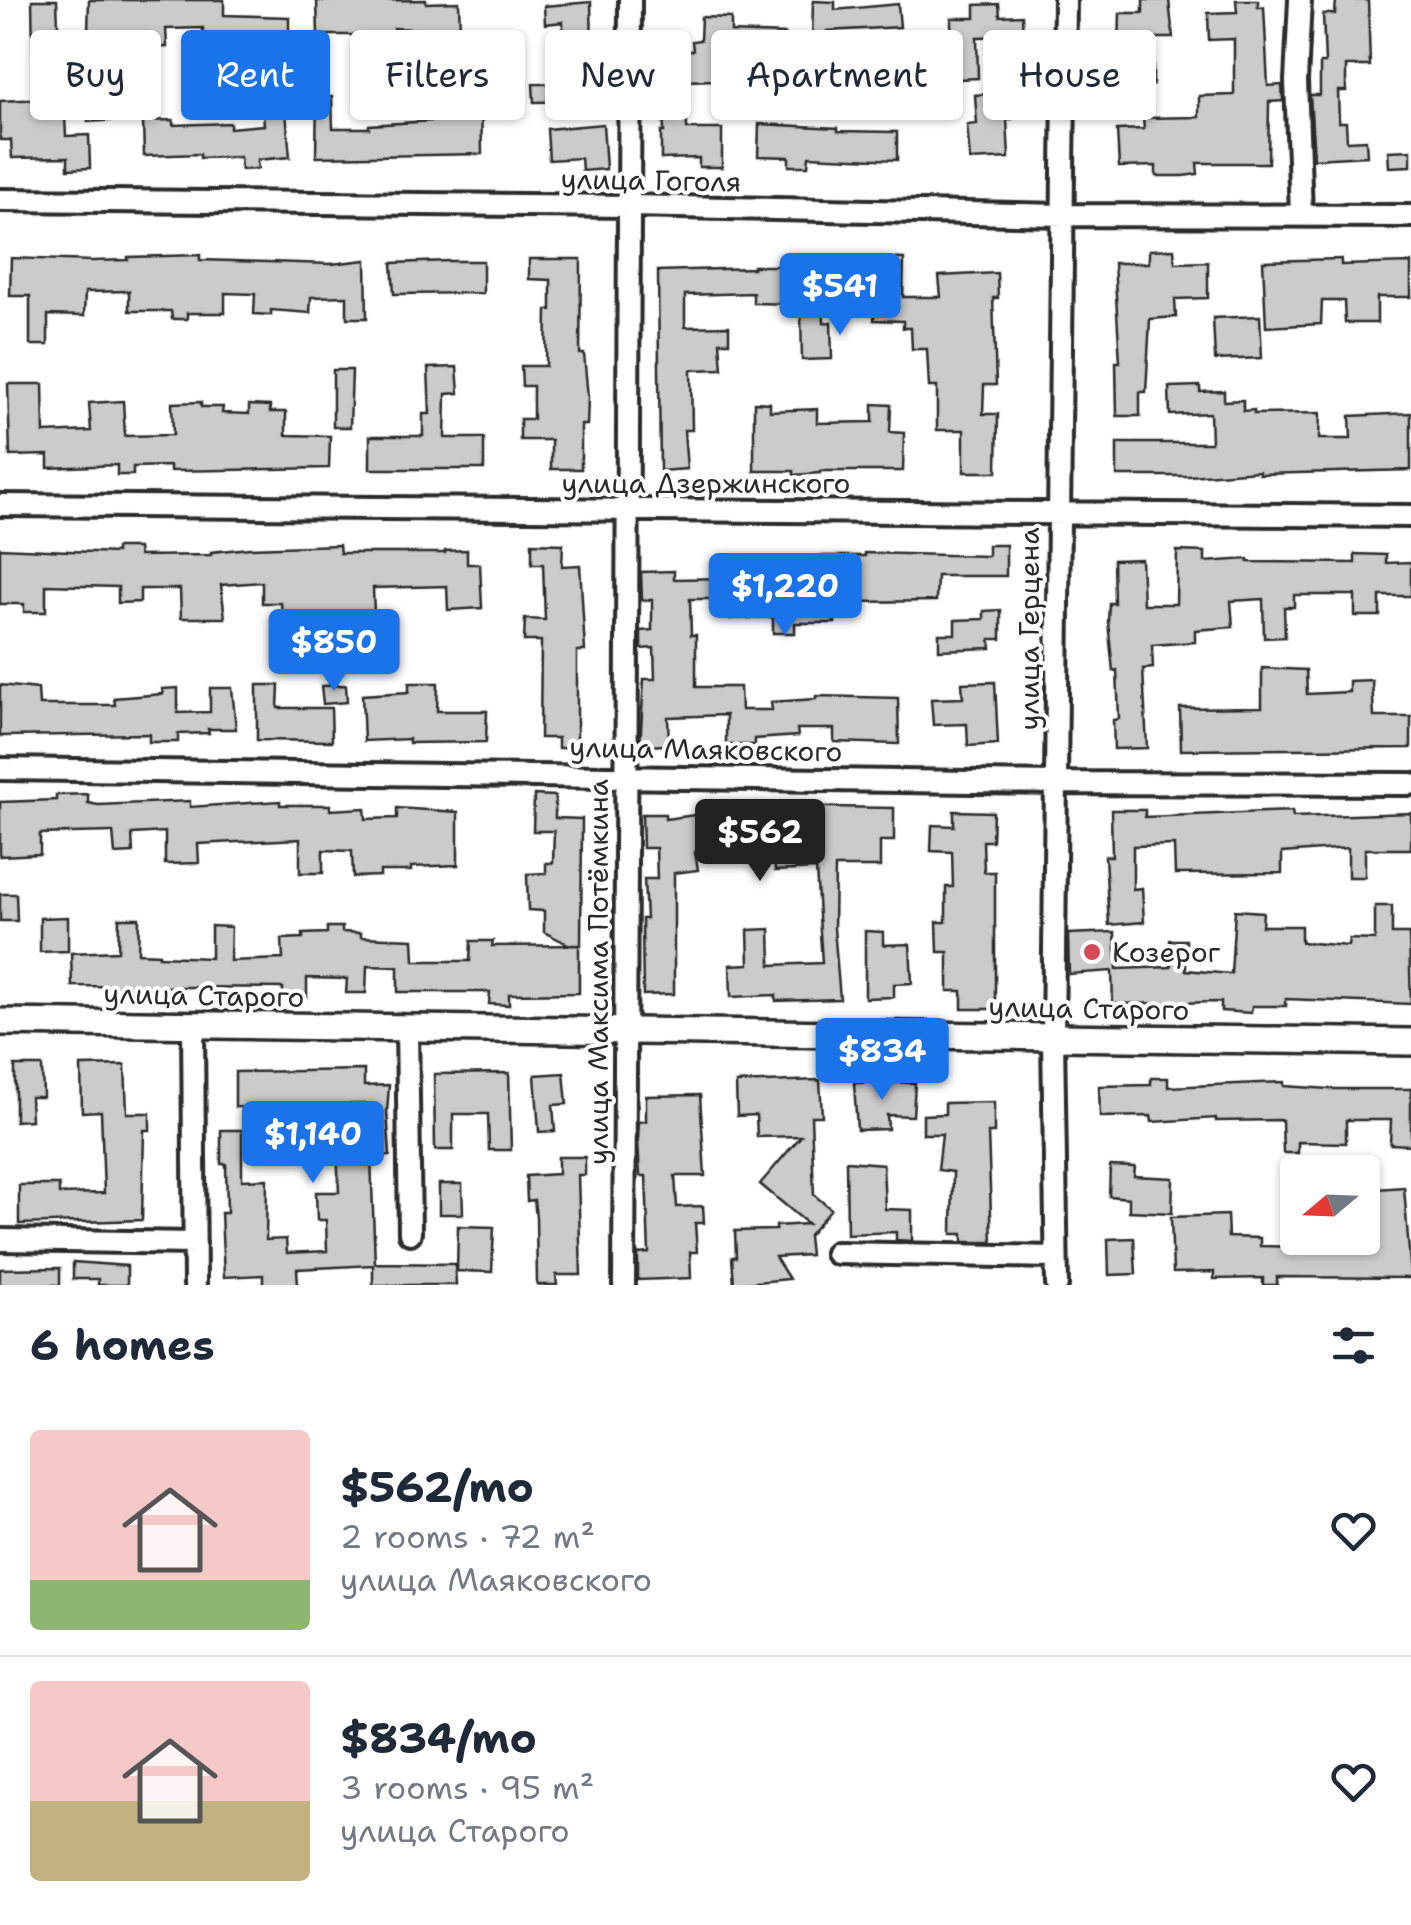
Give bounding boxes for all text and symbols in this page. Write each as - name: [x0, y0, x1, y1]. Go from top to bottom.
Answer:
- chip: Buy: [30, 30, 161, 120]
- chip: Rent: [181, 30, 330, 120]
- chip: Filters: [350, 30, 525, 120]
- chip: New: [545, 30, 691, 120]
- chip: Apartment: [711, 30, 963, 120]
- chip: House: [983, 30, 1156, 120]
- street label: улица Гоголя: [560, 159, 742, 201]
- pin: $541: [781, 253, 899, 338]
- text: $541: [802, 264, 878, 307]
- street label: улица Дзержинского: [562, 464, 850, 502]
- street label: улица Герцена: [1010, 527, 1048, 731]
- pin: $1,220: [704, 553, 866, 638]
- text: $1,220: [731, 564, 839, 607]
- pin: $850: [275, 609, 393, 694]
- text: $850: [291, 620, 377, 663]
- street label: улица Маяковского: [569, 728, 843, 770]
- street label: улица Максима Потёмкина: [579, 779, 617, 1165]
- pin: $562: [701, 799, 819, 884]
- text: $562: [717, 810, 803, 853]
- place label: Козерог: [1112, 933, 1221, 971]
- marker: Козерог: [1081, 941, 1103, 963]
- street label: улица Старого: [103, 974, 305, 1016]
- street label: улица Старого: [988, 987, 1190, 1029]
- pin: $834: [823, 1018, 941, 1103]
- text: $834: [838, 1029, 926, 1072]
- pin: $1,140: [232, 1101, 394, 1186]
- text: $1,140: [264, 1112, 362, 1155]
- north arrow: [1280, 1155, 1380, 1255]
- map controls: [1280, 1155, 1380, 1255]
- text: 6 homes: [30, 1317, 215, 1373]
- icon: filters: [1326, 1318, 1381, 1373]
- text: $562/mo: [340, 1459, 534, 1515]
- icon: home: [110, 1470, 230, 1590]
- icon: heart: [1326, 1503, 1381, 1558]
- text: 2 rooms · 72 m²: [340, 1515, 595, 1558]
- text: улица Маяковского: [340, 1558, 652, 1601]
- text: $834/mo: [340, 1710, 537, 1766]
- icon: home: [110, 1721, 230, 1841]
- icon: heart: [1326, 1754, 1381, 1809]
- text: 3 rooms · 95 m²: [340, 1766, 594, 1809]
- text: улица Старого: [340, 1809, 570, 1852]

